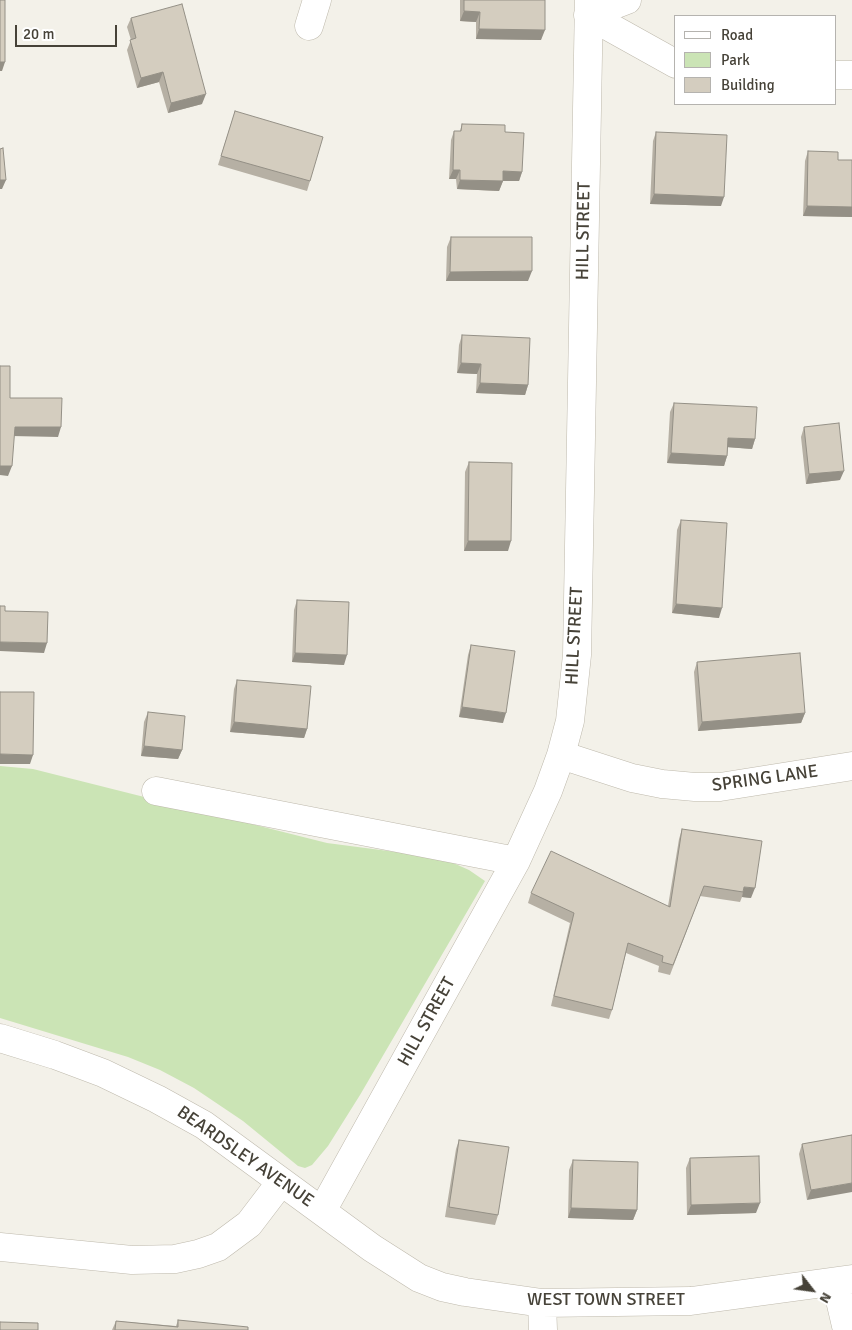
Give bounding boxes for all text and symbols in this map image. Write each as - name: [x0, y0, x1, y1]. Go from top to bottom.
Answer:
- scale bar: [18, 15, 120, 47]
- legend: [674, 15, 837, 105]
- text: 20 m: [23, 25, 54, 43]
- text: Road: [721, 26, 753, 44]
- text: Park: [721, 51, 750, 69]
- text: Building: [721, 76, 775, 94]
- street label: HILL STREET: [572, 182, 596, 280]
- street label: HILL STREET: [562, 586, 588, 686]
- street label: SPRING LANE: [711, 761, 819, 797]
- street label: HILL STREET: [394, 974, 460, 1070]
- street label: BEARDSLEY AVENUE: [172, 1102, 318, 1212]
- north arrow: [787, 1265, 837, 1315]
- street label: WEST TOWN STREET: [527, 1289, 685, 1311]
- text: N: [816, 1289, 835, 1306]

